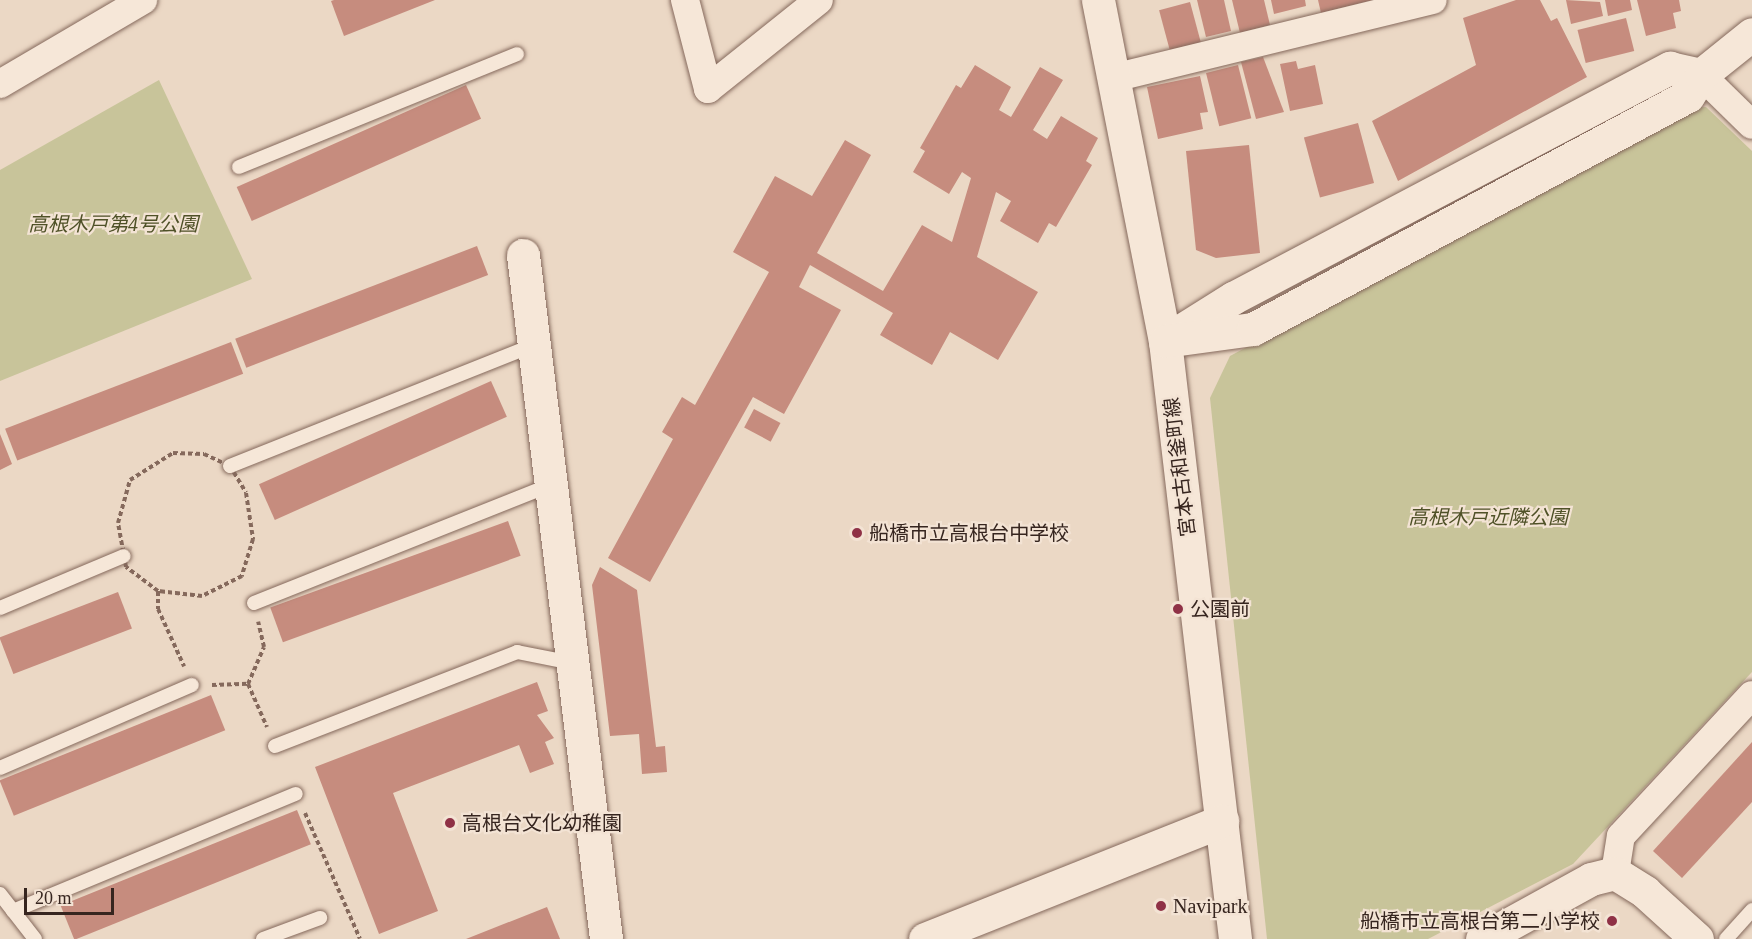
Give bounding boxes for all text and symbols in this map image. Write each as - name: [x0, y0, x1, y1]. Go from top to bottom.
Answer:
- park label: 高根木戸第4号公園: [28, 212, 198, 236]
- street label: 宮本古和釜町線: [1160, 396, 1200, 538]
- park label: 高根木戸近隣公園: [1408, 505, 1568, 529]
- place label: 船橋市立高根台中学校: [869, 521, 1069, 545]
- marker: 船橋市立高根台中学校: [850, 526, 864, 540]
- place label: 公園前: [1190, 597, 1250, 621]
- marker: 公園前: [1171, 602, 1185, 616]
- place label: 高根台文化幼稚園: [462, 811, 622, 835]
- marker: 高根台文化幼稚園: [443, 816, 457, 830]
- scale bar: [27, 876, 117, 914]
- text: 20 m: [35, 888, 72, 908]
- place label: Navipark: [1173, 894, 1247, 918]
- marker: Navipark: [1154, 899, 1168, 913]
- place label: 船橋市立高根台第二小学校: [1360, 909, 1600, 933]
- marker: 船橋市立高根台第二小学校: [1605, 914, 1619, 928]

